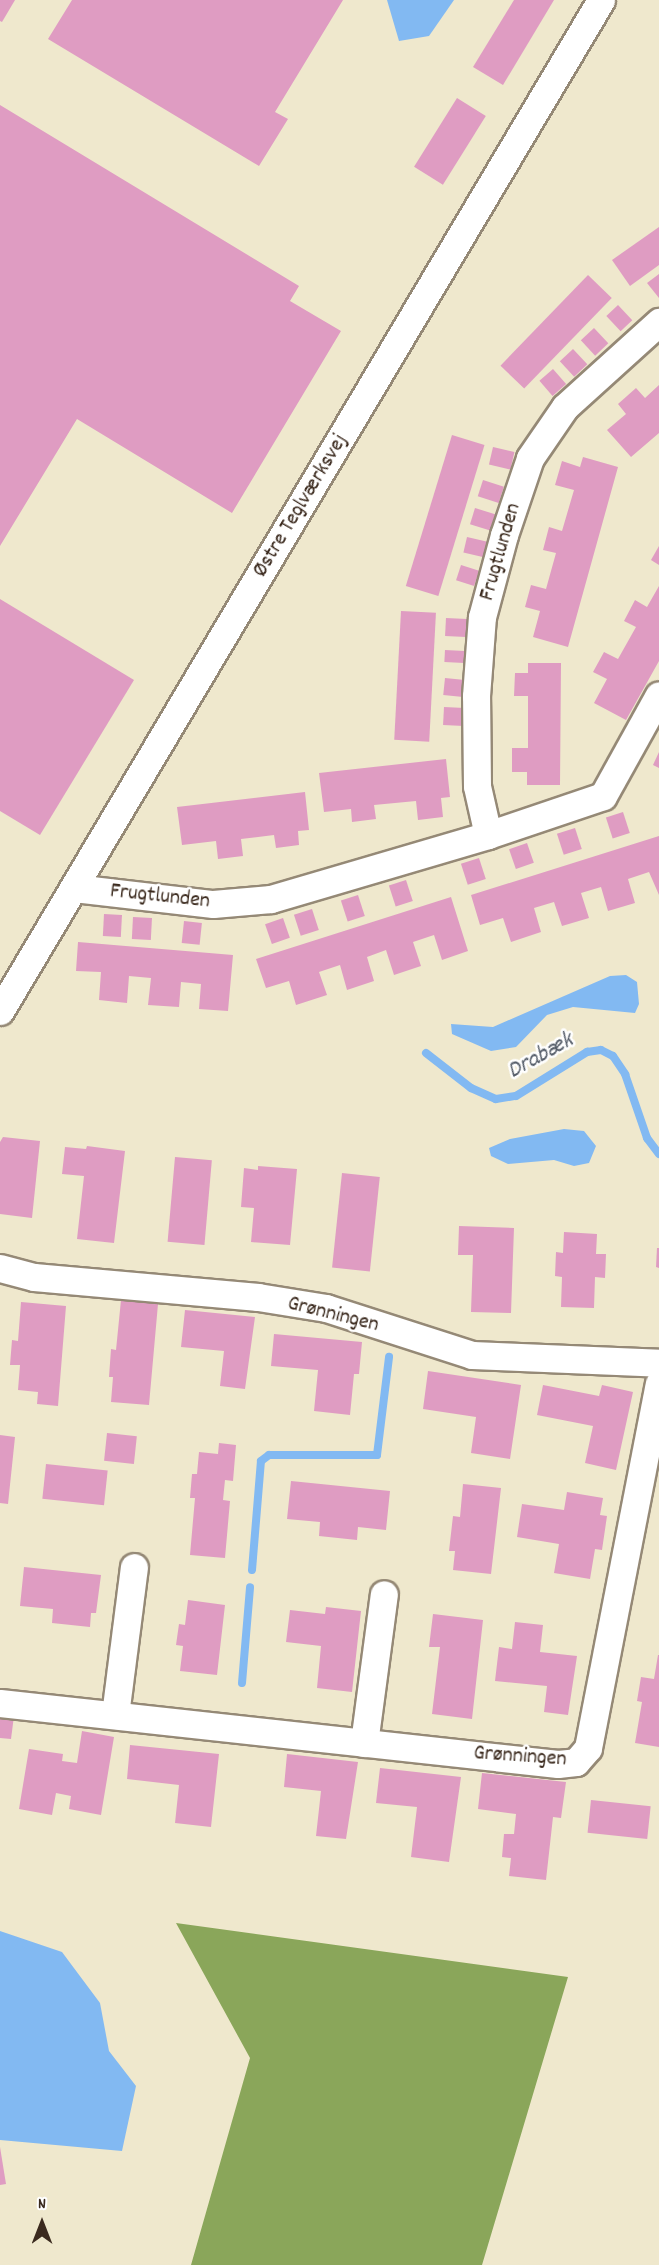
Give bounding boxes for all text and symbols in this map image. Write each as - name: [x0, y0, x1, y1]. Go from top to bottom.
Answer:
- street label: Østre Teglværksvej: [248, 430, 354, 582]
- street label: Frugtlunden: [474, 500, 528, 604]
- street label: Frugtlunden: [109, 879, 211, 915]
- water label: Drabæk: [503, 1027, 579, 1087]
- street label: Grønningen: [285, 1291, 381, 1339]
- street label: Grønningen: [473, 1741, 567, 1773]
- north arrow: [12, 2193, 72, 2253]
- text: N: [38, 2193, 46, 2216]

